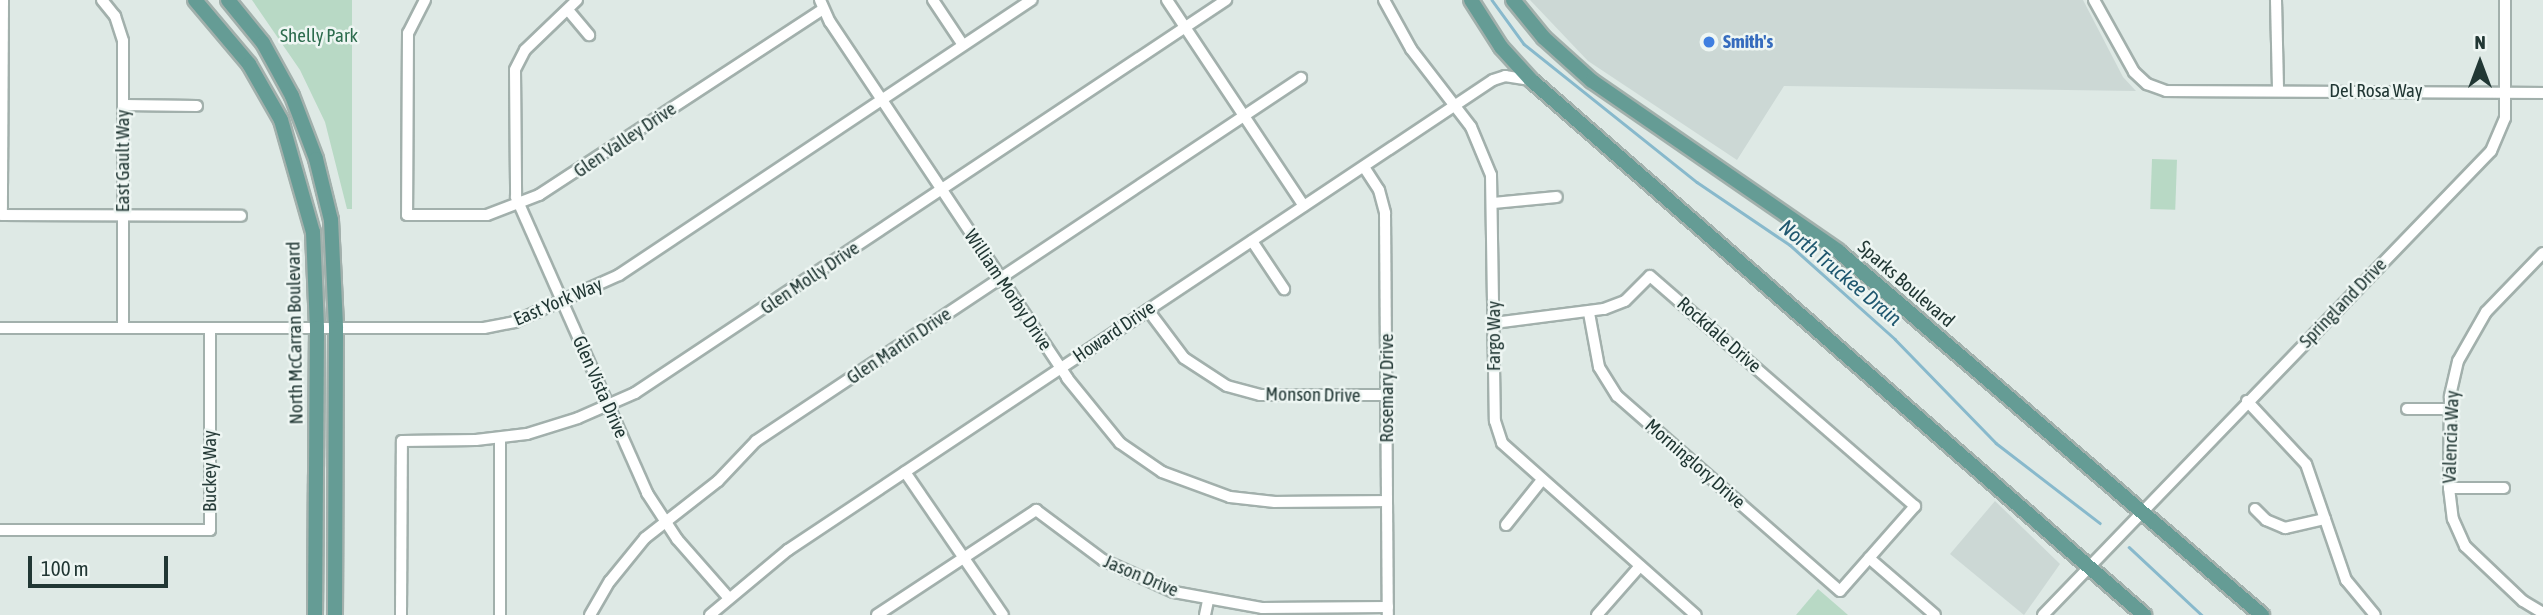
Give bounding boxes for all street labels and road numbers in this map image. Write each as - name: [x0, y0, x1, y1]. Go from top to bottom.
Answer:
- street label: Del Rosa Way: [2329, 80, 2423, 102]
- street label: Glen Valley Drive: [569, 97, 681, 183]
- street label: East Gault Way: [112, 110, 134, 212]
- street label: William Morby Drive: [959, 225, 1057, 355]
- street label: Sparks Boulevard: [1853, 236, 1959, 332]
- street label: Glen Molly Drive: [756, 237, 864, 319]
- street label: North McCarran Boulevard: [282, 241, 308, 425]
- street label: Springland Drive: [2295, 253, 2391, 353]
- street label: East York Way: [510, 273, 606, 331]
- street label: Rockdale Drive: [1672, 292, 1766, 378]
- street label: Howard Drive: [1069, 296, 1159, 368]
- street label: Fargo Way: [1483, 301, 1505, 371]
- street label: Glen Martin Drive: [843, 303, 955, 389]
- street label: Glen Vista Drive: [567, 332, 633, 442]
- street label: Rosemary Drive: [1376, 333, 1398, 443]
- street label: Monson Drive: [1265, 383, 1361, 407]
- street label: Valencia Way: [2438, 390, 2464, 484]
- street label: Morninglory Drive: [1640, 414, 1750, 514]
- street label: Buckey Way: [199, 430, 221, 512]
- street label: Jason Drive: [1100, 550, 1182, 602]

